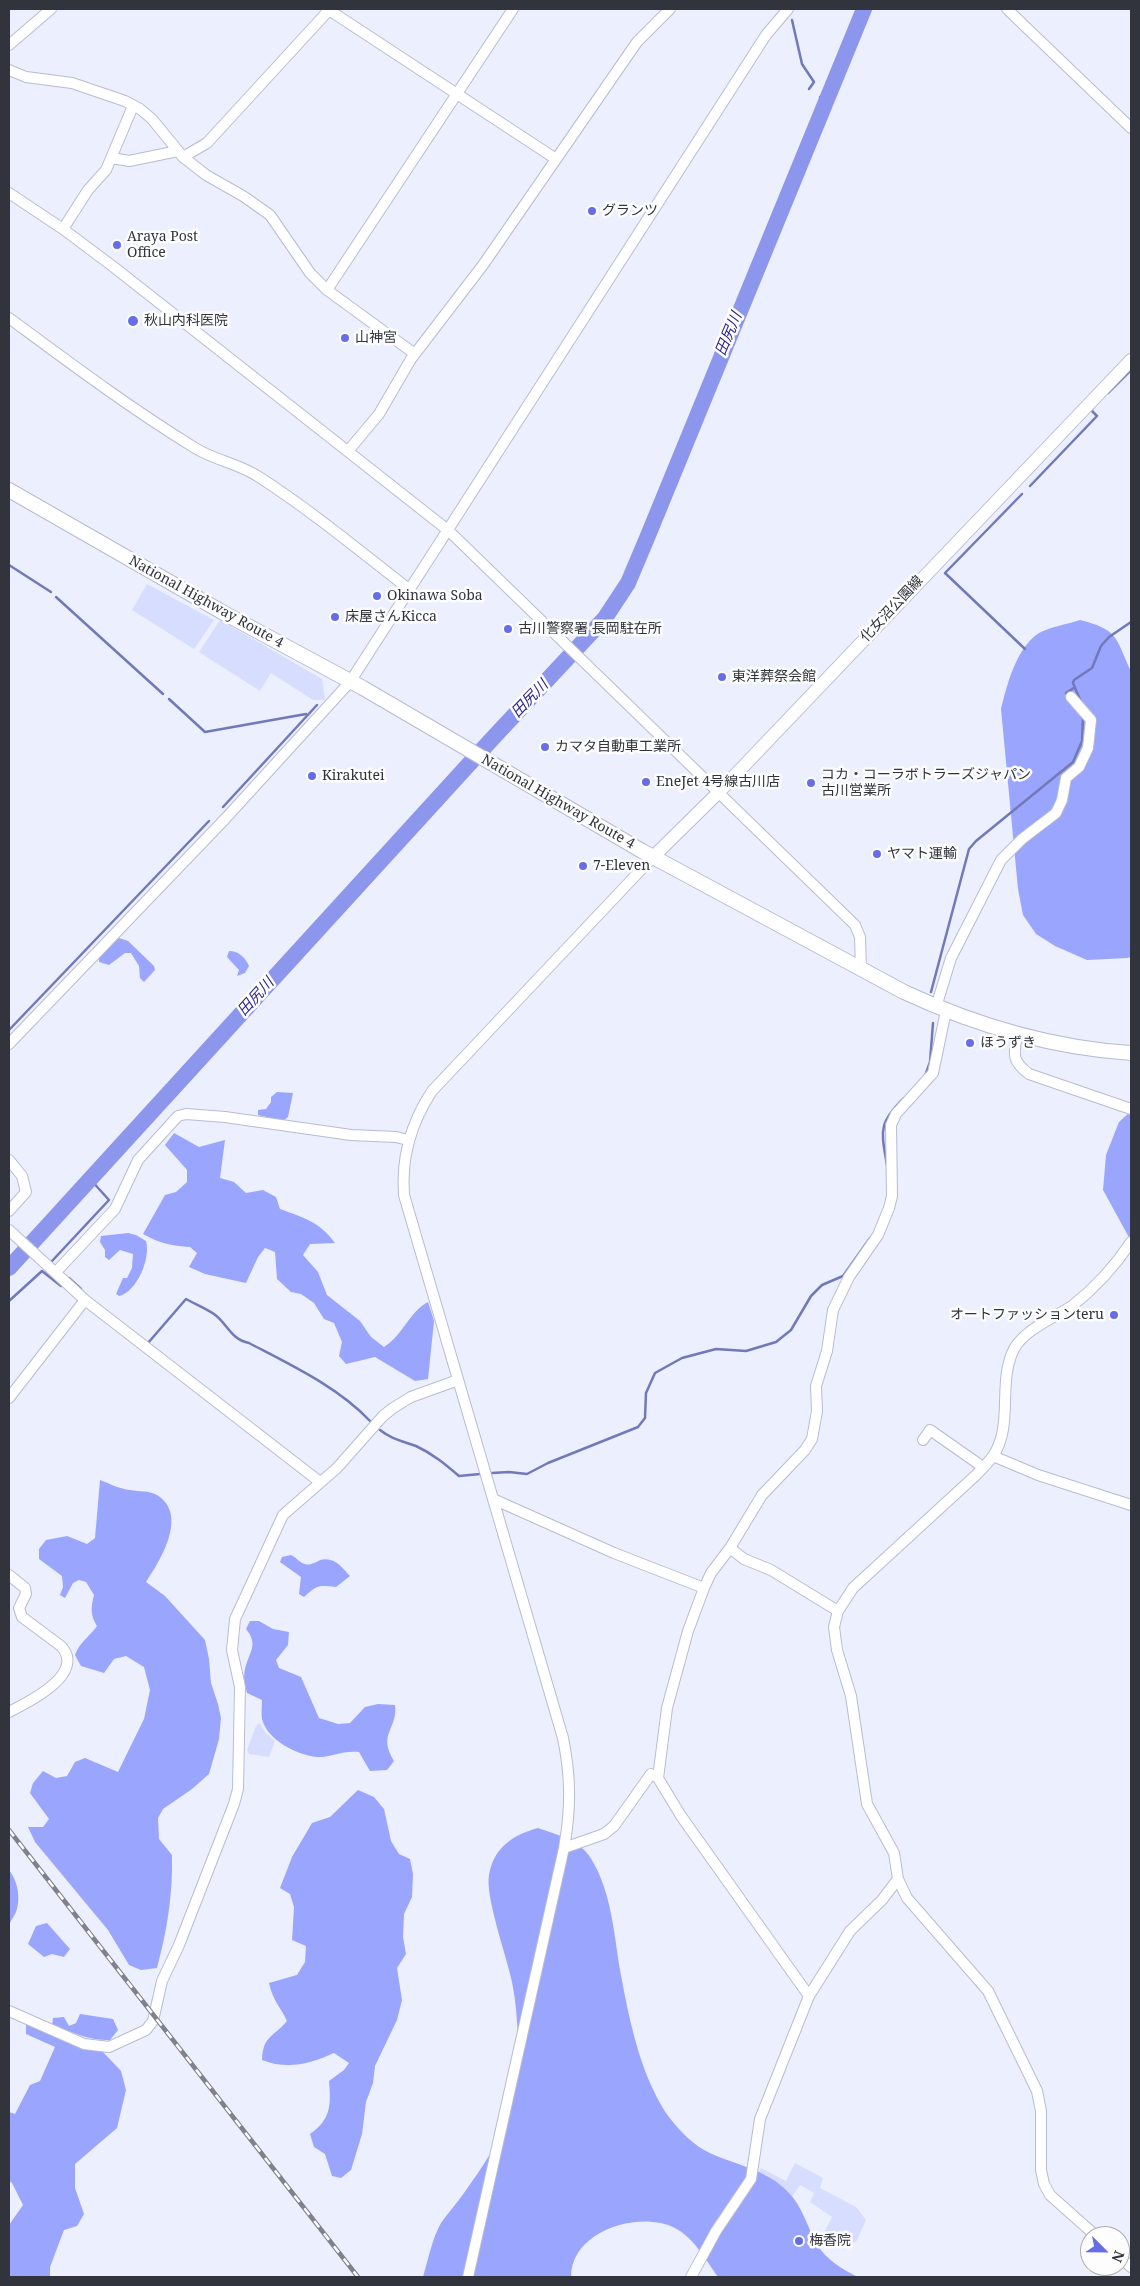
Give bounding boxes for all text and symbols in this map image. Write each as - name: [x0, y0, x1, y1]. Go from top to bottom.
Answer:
- place label: グランツ: [602, 203, 658, 219]
- marker: グランツ: [586, 205, 598, 217]
- place label: Araya Post Office: [127, 229, 198, 262]
- marker: Araya Post Office: [111, 239, 123, 251]
- water label: 田尻川: [712, 310, 746, 358]
- place label: 秋山内科医院: [144, 313, 228, 329]
- marker: 秋山内科医院: [126, 314, 140, 328]
- place label: 山神宮: [355, 330, 397, 346]
- marker: 山神宮: [339, 332, 351, 344]
- street label: National Highway Route 4: [126, 552, 286, 652]
- street label: 化女沼公園線: [857, 573, 927, 645]
- place label: Okinawa Soba: [387, 588, 483, 604]
- marker: Okinawa Soba: [371, 590, 383, 602]
- place label: 床屋さんKicca: [345, 609, 437, 625]
- marker: 床屋さんKicca: [329, 611, 341, 623]
- place label: 古川警察署 長岡駐在所: [518, 621, 662, 637]
- marker: 古川警察署 長岡駐在所: [502, 623, 514, 635]
- place label: 東洋葬祭会館: [732, 669, 816, 685]
- marker: 東洋葬祭会館: [716, 671, 728, 683]
- water label: 田尻川: [508, 677, 552, 721]
- place label: カマタ自動車工業所: [555, 739, 681, 755]
- marker: カマタ自動車工業所: [539, 741, 551, 753]
- street label: National Highway Route 4: [478, 751, 638, 853]
- place label: コカ・コーラボトラーズジャパン 古川営業所: [821, 767, 1031, 800]
- place label: Kirakutei: [322, 768, 384, 784]
- marker: Kirakutei: [306, 770, 318, 782]
- place label: EneJet 4号線古川店: [656, 774, 780, 790]
- marker: EneJet 4号線古川店: [640, 776, 652, 788]
- marker: コカ・コーラボトラーズジャパン 古川営業所: [805, 777, 817, 789]
- place label: ヤマト運輸: [887, 846, 957, 862]
- marker: ヤマト運輸: [871, 848, 883, 860]
- place label: 7-Eleven: [593, 858, 650, 874]
- marker: 7-Eleven: [577, 860, 589, 872]
- water label: 田尻川: [234, 974, 278, 1020]
- place label: ほうずき: [980, 1035, 1036, 1051]
- marker: ほうずき: [964, 1037, 976, 1049]
- place label: オートファッションteru: [950, 1307, 1104, 1323]
- marker: オートファッションteru: [1108, 1309, 1120, 1321]
- north arrow: [1080, 2226, 1130, 2276]
- place label: 梅香院: [809, 2233, 851, 2249]
- marker: 梅香院: [793, 2235, 805, 2247]
- text: N: [1107, 2248, 1129, 2265]

